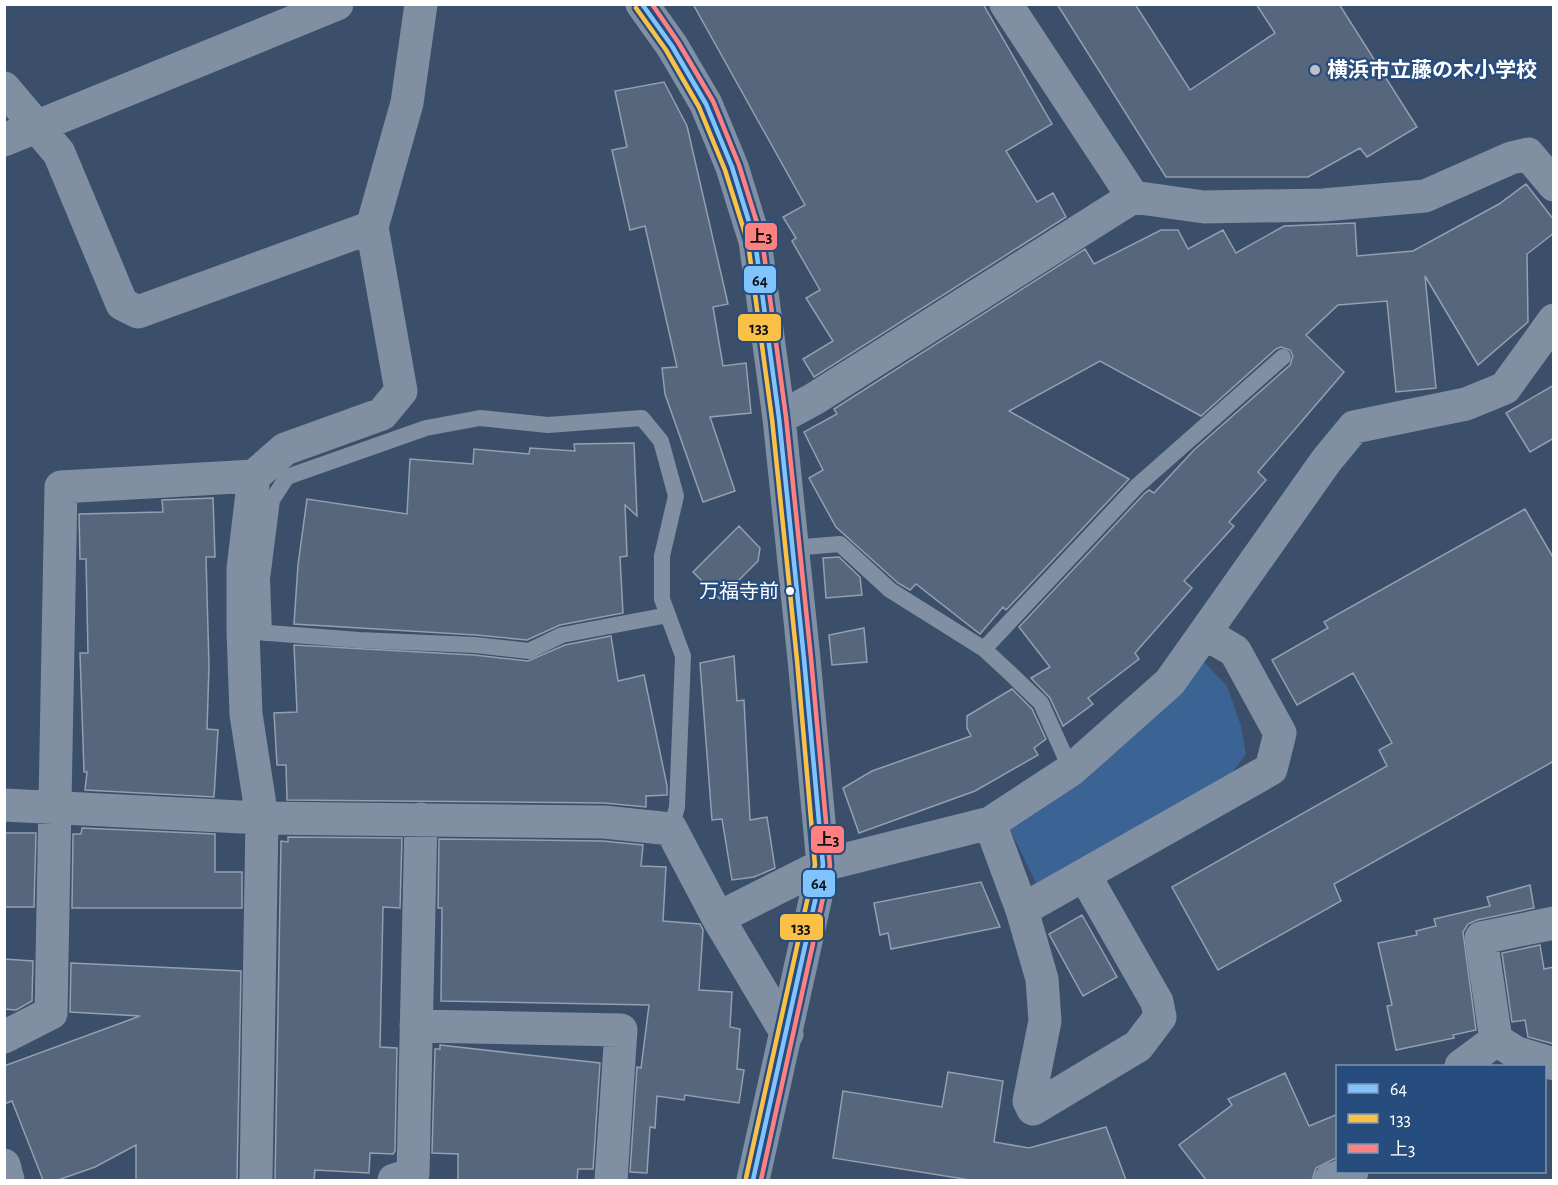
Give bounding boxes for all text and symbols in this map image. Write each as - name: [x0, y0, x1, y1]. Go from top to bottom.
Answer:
- place label: 横浜市立藤の木小学校: [1327, 58, 1537, 81]
- marker: 横浜市立藤の木小学校: [1308, 63, 1322, 77]
- line badge: 上3: [744, 222, 778, 251]
- text: 上3: [750, 228, 773, 245]
- line badge: 64: [743, 265, 777, 294]
- text: 64: [752, 273, 768, 289]
- line badge: 133: [737, 313, 782, 342]
- text: 133: [749, 320, 769, 336]
- place label: 万福寺前: [699, 581, 779, 602]
- marker: 万福寺前: [784, 585, 796, 597]
- line badge: 上3: [810, 825, 845, 854]
- text: 上3: [817, 831, 840, 848]
- line badge: 64: [802, 869, 836, 898]
- text: 64: [811, 876, 827, 892]
- line badge: 133: [779, 913, 824, 941]
- text: 133: [791, 920, 811, 936]
- legend: [1336, 1065, 1546, 1173]
- text: 64: [1390, 1081, 1407, 1099]
- text: 133: [1390, 1111, 1411, 1129]
- text: 上3: [1390, 1140, 1415, 1159]

